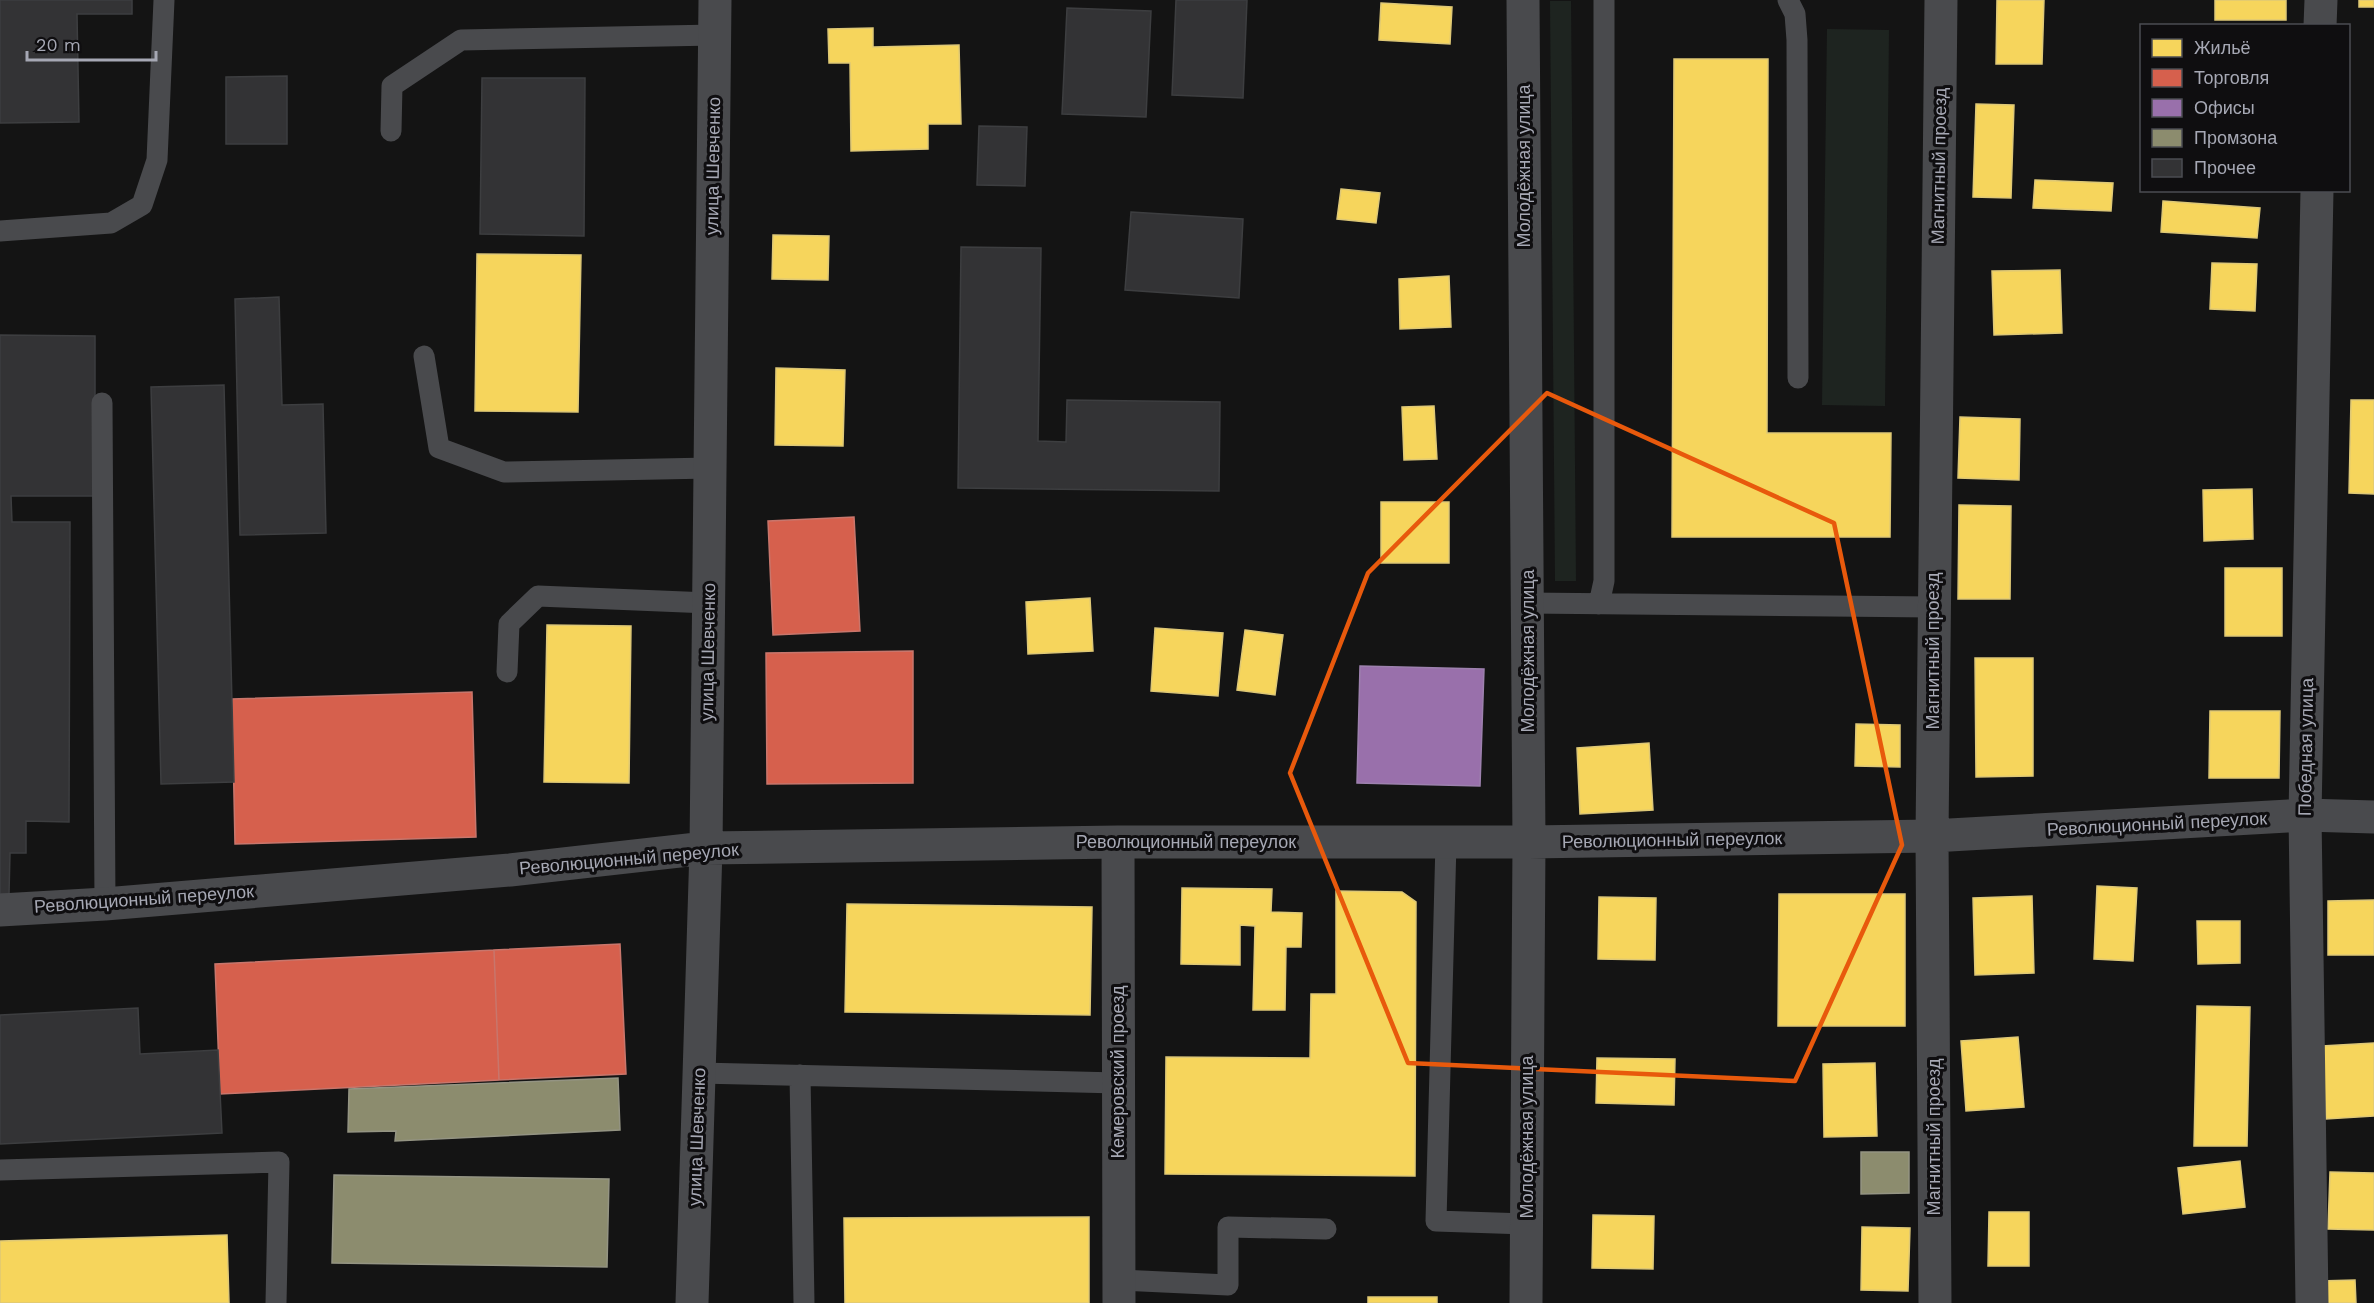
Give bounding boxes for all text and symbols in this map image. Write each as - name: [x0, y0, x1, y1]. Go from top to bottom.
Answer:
- scale bar: [27, 24, 156, 62]
- legend: [2140, 24, 2350, 192]
- text: 20 m: [36, 34, 81, 55]
- text: Жильё: [2194, 37, 2251, 58]
- text: Торговля: [2194, 67, 2269, 88]
- street label: Молодёжная улица: [1513, 84, 1534, 248]
- street label: Магнитный проезд: [1927, 87, 1950, 245]
- street label: улица Шевченко: [701, 97, 724, 235]
- text: Офисы: [2194, 97, 2255, 118]
- text: Промзона: [2194, 127, 2278, 148]
- text: Прочее: [2194, 157, 2256, 178]
- street label: Молодёжная улица: [1517, 569, 1538, 733]
- street label: Магнитный проезд: [1922, 572, 1943, 729]
- street label: улица Шевченко: [696, 583, 719, 721]
- street label: Победная улица: [2294, 677, 2317, 816]
- street label: Революционный переулок: [2046, 807, 2268, 840]
- street label: Революционный переулок: [1562, 827, 1782, 852]
- street label: Революционный переулок: [1076, 831, 1296, 852]
- street label: Революционный переулок: [518, 838, 740, 879]
- street label: Революционный переулок: [33, 880, 255, 917]
- street label: Кемеровский проезд: [1107, 985, 1128, 1159]
- street label: Молодёжная улица: [1516, 1055, 1537, 1219]
- street label: Магнитный проезд: [1923, 1058, 1944, 1215]
- street label: улица Шевченко: [684, 1068, 709, 1206]

